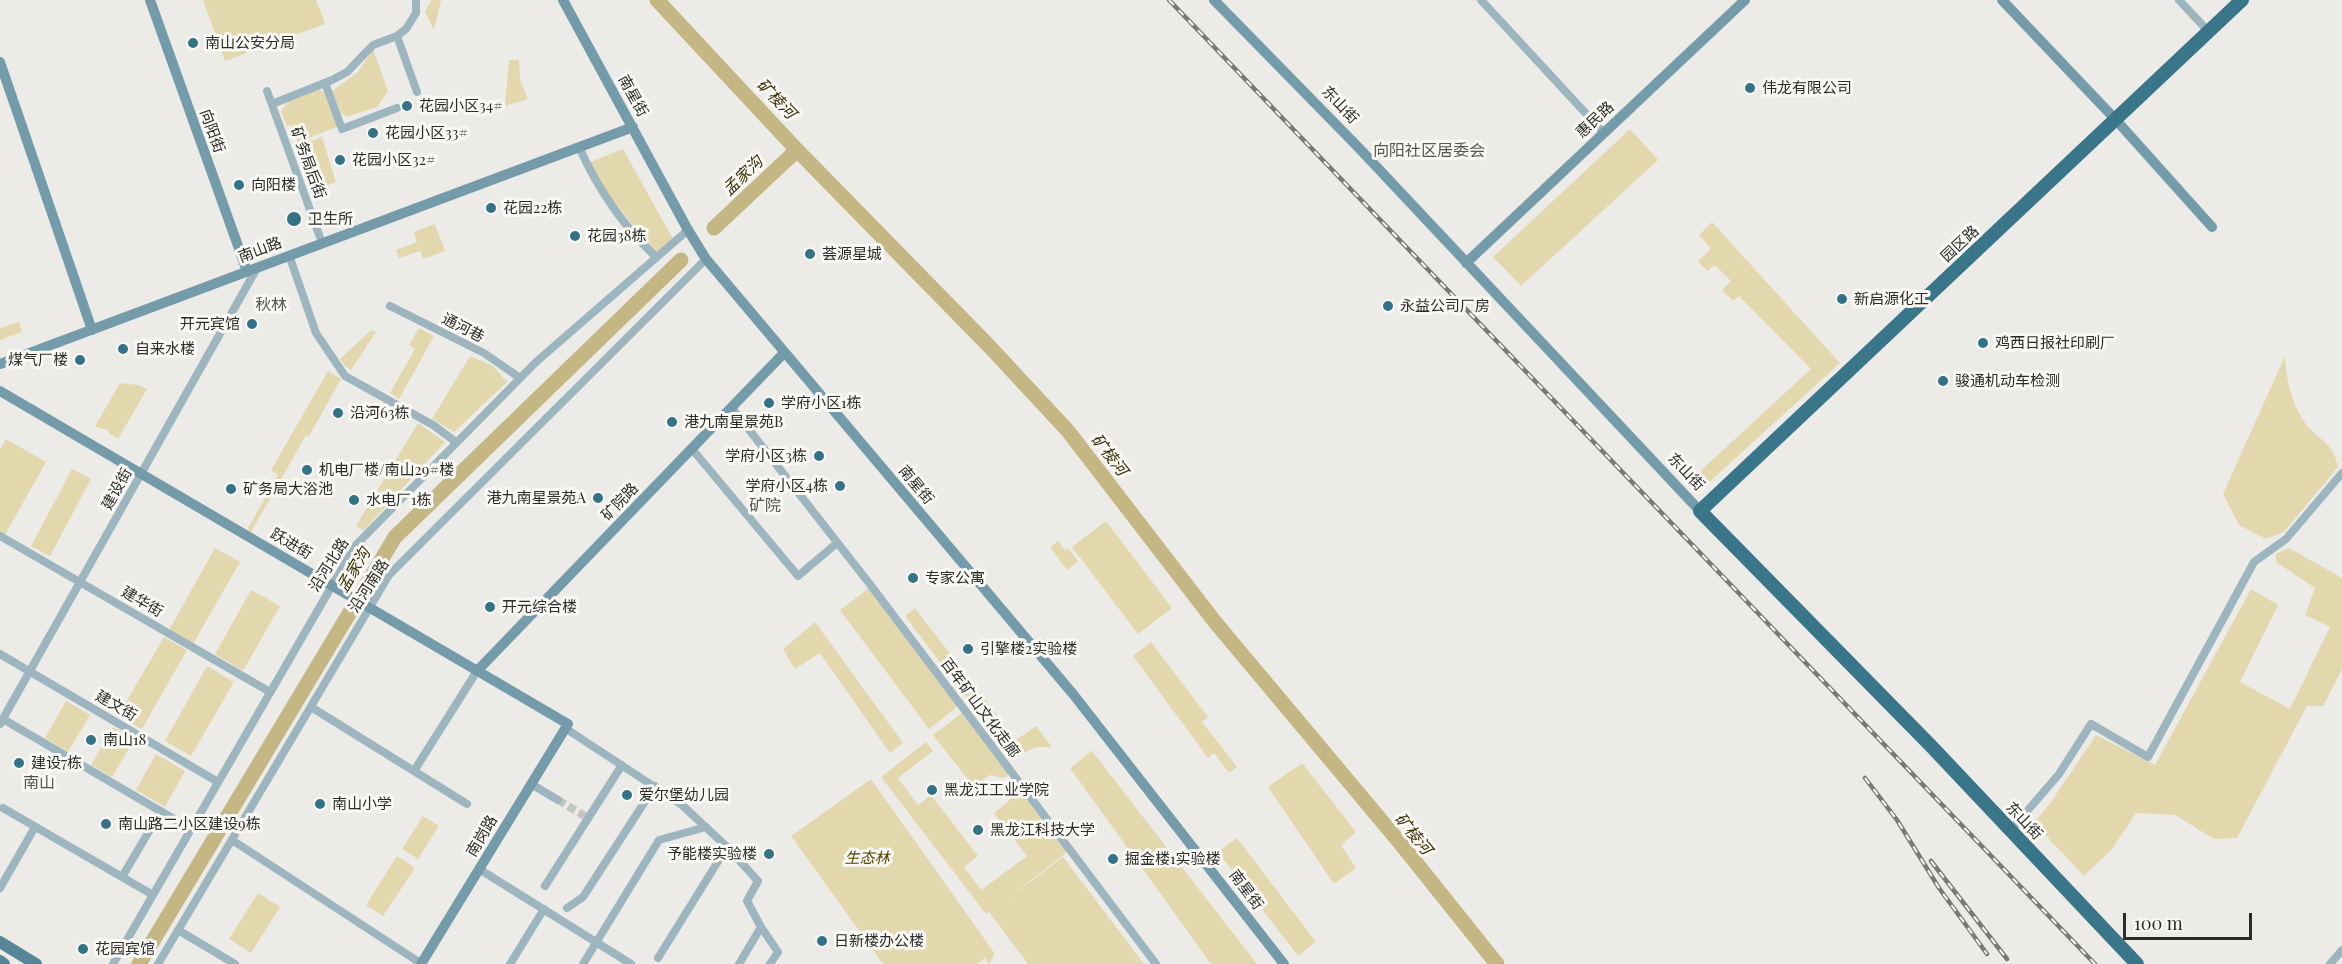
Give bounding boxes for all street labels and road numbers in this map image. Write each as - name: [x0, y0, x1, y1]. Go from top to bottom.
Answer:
- street label: 南星街: [614, 72, 652, 120]
- street label: 东山街: [1318, 83, 1362, 127]
- street label: 惠民路: [1572, 98, 1618, 142]
- street label: 向阳街: [196, 107, 228, 155]
- street label: 矿务局后街: [287, 125, 329, 201]
- street label: 园区路: [1937, 222, 1983, 266]
- street label: 南山路: [236, 234, 284, 266]
- street label: 通河巷: [439, 310, 487, 346]
- street label: 东山街: [1664, 450, 1708, 494]
- street label: 南星街: [895, 462, 937, 508]
- street label: 建设街: [98, 465, 136, 513]
- street label: 矿院路: [598, 480, 642, 524]
- street label: 跃进街: [267, 525, 315, 563]
- street label: 沿河北路: [305, 535, 353, 595]
- street label: 沿河南路: [345, 556, 393, 616]
- street label: 建华街: [118, 583, 166, 621]
- street label: 百年矿山文化走廊: [937, 655, 1023, 761]
- street label: 建文街: [92, 687, 140, 725]
- street label: 东山街: [2002, 799, 2046, 843]
- street label: 南岗路: [463, 812, 501, 860]
- street label: 南星街: [1225, 867, 1267, 913]

